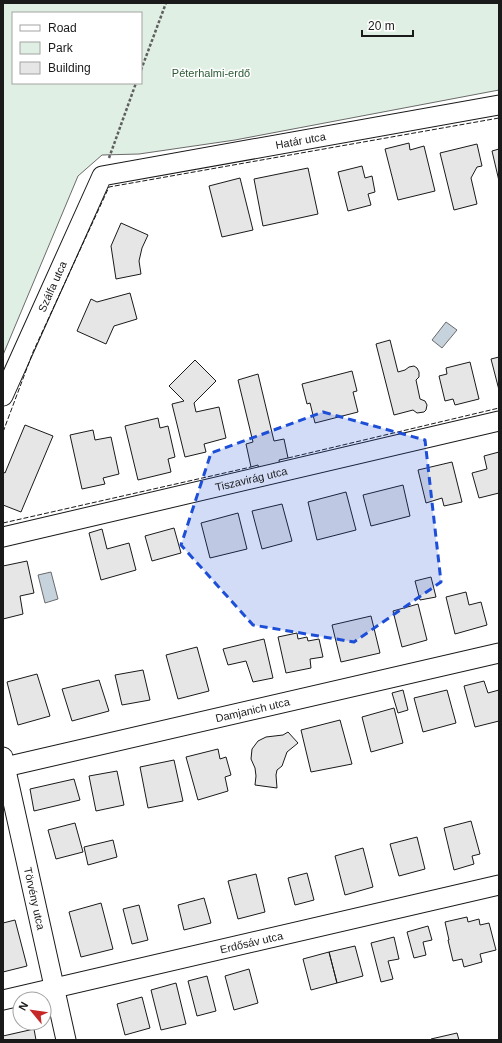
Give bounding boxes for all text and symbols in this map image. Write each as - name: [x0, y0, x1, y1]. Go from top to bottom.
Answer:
- legend: [12, 12, 142, 84]
- scale bar: [362, 12, 413, 38]
- text: 20 m: [368, 19, 395, 33]
- text: Road: [48, 21, 77, 35]
- text: Park: [48, 41, 74, 55]
- text: Building: [48, 61, 91, 75]
- park label: Péterhalmi-erdő: [172, 67, 250, 79]
- street label: Határ utca: [275, 130, 328, 151]
- street label: Szálfa utca: [36, 258, 69, 314]
- street label: Tiszavirág utca: [214, 465, 289, 493]
- street label: Damjanich utca: [214, 695, 292, 724]
- street label: Törvény utca: [22, 866, 47, 932]
- street label: Erdősáv utca: [219, 929, 285, 956]
- north arrow: [12, 991, 52, 1031]
- text: N: [16, 1000, 30, 1013]

